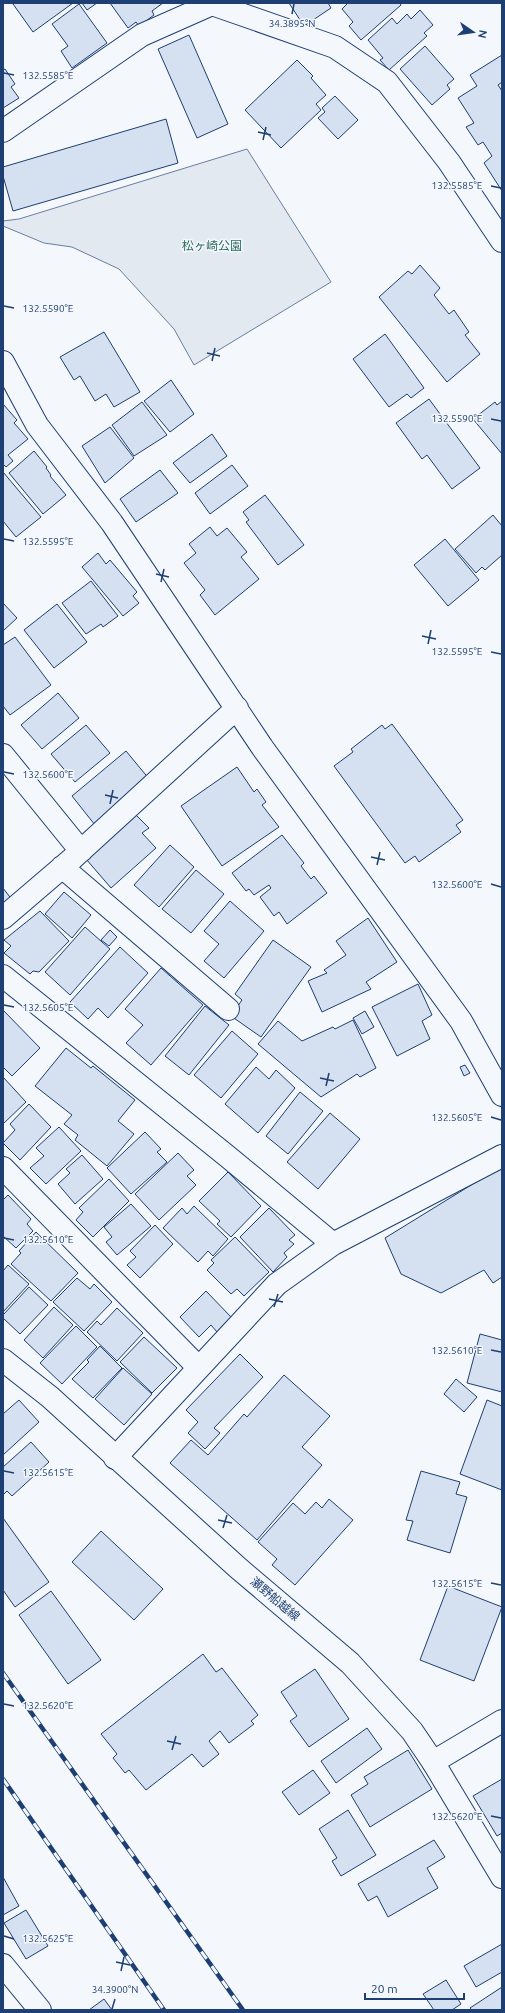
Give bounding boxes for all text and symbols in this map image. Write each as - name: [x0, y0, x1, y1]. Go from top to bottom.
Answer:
- north arrow: [453, 12, 493, 52]
- text: 34.3895°N: [269, 18, 315, 29]
- text: N: [476, 29, 490, 40]
- text: 132.5585°E: [23, 70, 74, 81]
- text: 132.5585°E: [432, 180, 483, 191]
- park label: 松ヶ崎公園: [182, 239, 242, 252]
- text: 132.5590°E: [23, 303, 74, 314]
- text: 132.5590°E: [432, 413, 483, 424]
- text: 132.5595°E: [23, 536, 74, 547]
- text: 132.5595°E: [432, 646, 483, 657]
- text: 132.5600°E: [23, 769, 74, 780]
- text: 132.5600°E: [432, 879, 483, 890]
- text: 132.5605°E: [23, 1002, 74, 1013]
- text: 132.5605°E: [432, 1112, 483, 1123]
- text: 132.5610°E: [23, 1234, 74, 1245]
- text: 132.5610°E: [432, 1345, 483, 1356]
- text: 132.5615°E: [23, 1467, 74, 1478]
- street label: 瀬野船越線: [248, 1574, 302, 1623]
- text: 132.5615°E: [432, 1578, 483, 1589]
- text: 132.5620°E: [23, 1700, 74, 1711]
- text: 132.5620°E: [432, 1811, 483, 1822]
- text: 132.5625°E: [23, 1933, 74, 1944]
- scale bar: [365, 1975, 464, 2001]
- text: 20 m: [371, 1982, 398, 1995]
- text: 34.3900°N: [92, 1984, 138, 1995]

